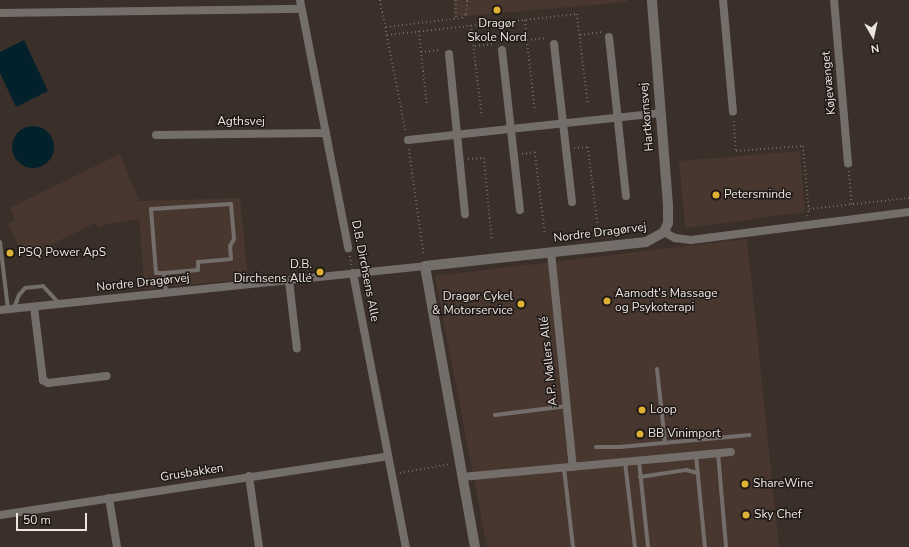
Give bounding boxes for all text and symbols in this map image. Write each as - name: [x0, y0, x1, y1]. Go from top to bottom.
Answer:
- marker: Dragør Skole Nord: [492, 5, 502, 15]
- north arrow: [853, 16, 893, 56]
- place label: Dragør Skole Nord: [467, 17, 527, 45]
- text: N: [870, 40, 880, 56]
- street label: Køjevænget: [819, 50, 839, 116]
- street label: Hartkornsvej: [637, 82, 657, 152]
- street label: Agthsvej: [217, 115, 265, 129]
- place label: Petersminde: [724, 188, 791, 202]
- marker: Petersminde: [711, 190, 721, 200]
- street label: D.B. Dirchsens Alle: [348, 219, 382, 323]
- street label: Nordre Dragørvej: [553, 220, 647, 246]
- place label: PSQ Power ApS: [18, 246, 106, 260]
- marker: PSQ Power ApS: [5, 248, 15, 258]
- place label: D.B. Dirchsens Allé: [234, 258, 312, 286]
- marker: D.B. Dirchsens Allé: [315, 267, 325, 277]
- street label: Nordre Dragørvej: [96, 271, 190, 295]
- place label: Aamodt's Massage og Psykoterapi: [615, 287, 718, 315]
- place label: Dragør Cykel & Motorservice: [432, 290, 513, 318]
- marker: Aamodt's Massage og Psykoterapi: [602, 296, 612, 306]
- marker: Dragør Cykel & Motorservice: [516, 299, 526, 309]
- street label: A.P. Møllers Allé: [537, 315, 561, 407]
- place label: Loop: [650, 403, 677, 417]
- marker: Loop: [637, 405, 647, 415]
- place label: BB Vinimport: [648, 427, 721, 441]
- marker: BB Vinimport: [635, 429, 645, 439]
- street label: Grusbakken: [159, 461, 225, 485]
- place label: ShareWine: [753, 477, 813, 491]
- marker: ShareWine: [740, 479, 750, 489]
- scale bar: [18, 505, 89, 531]
- place label: Sky Chef: [754, 508, 802, 522]
- marker: Sky Chef: [741, 510, 751, 520]
- text: 50 m: [23, 512, 51, 528]

